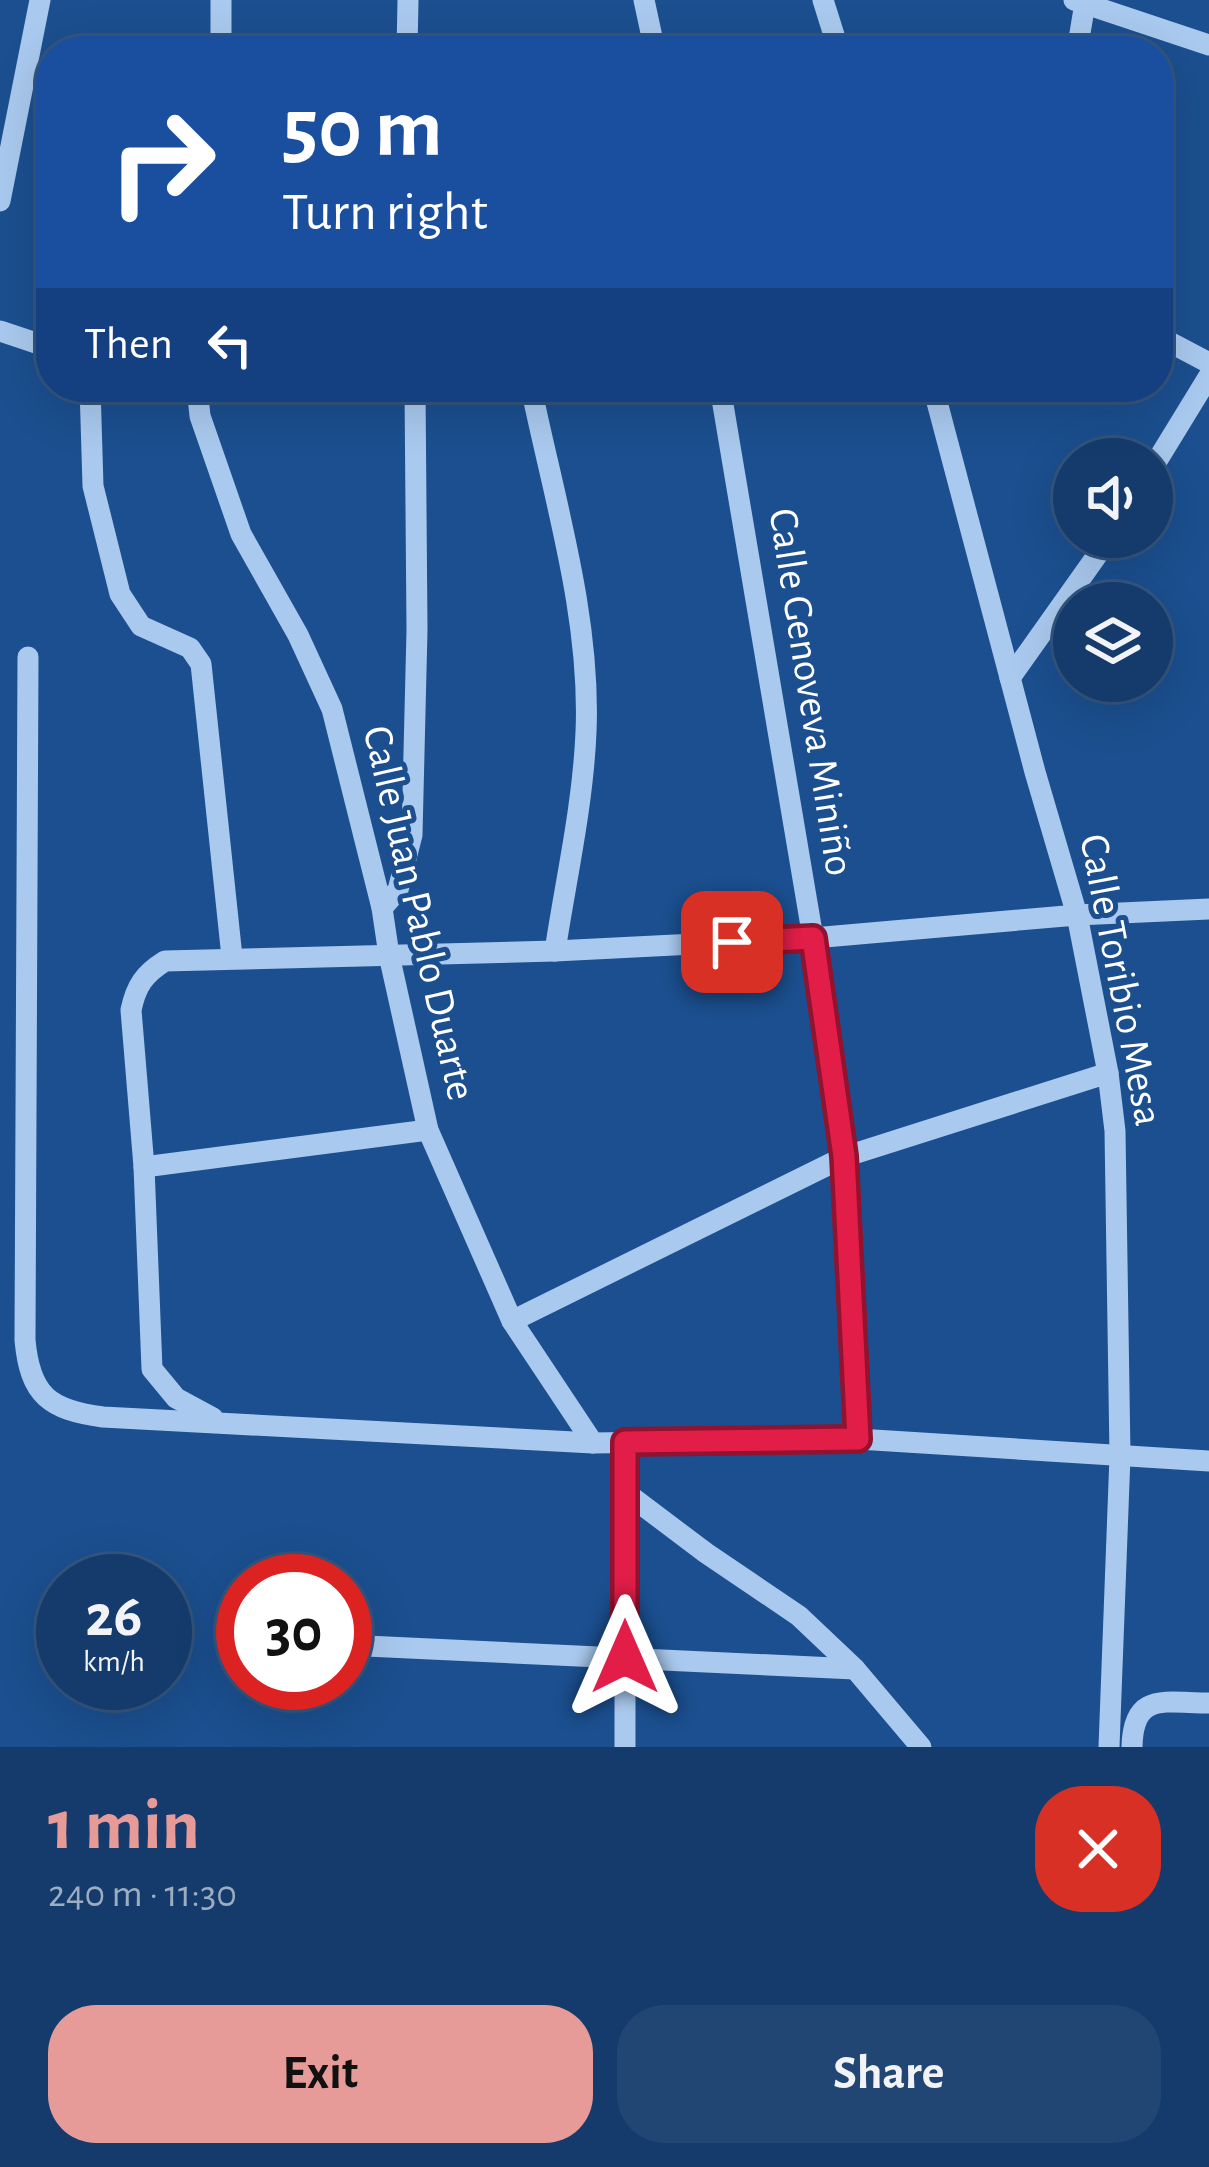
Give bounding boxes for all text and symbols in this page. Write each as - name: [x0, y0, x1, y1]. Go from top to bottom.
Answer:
- icon: right: [84, 84, 240, 240]
- text: 50 m: [282, 88, 443, 172]
- text: Turn right: [282, 186, 488, 240]
- icon: left: [197, 312, 263, 378]
- text: Then: [84, 322, 173, 367]
- map controls: [1053, 438, 1173, 702]
- button: sound: [1053, 438, 1173, 558]
- street label: Calle Genoveva Miniño: [761, 505, 861, 879]
- button: layers: [1053, 582, 1173, 702]
- street label: Calle Juan Pablo Duarte: [355, 722, 483, 1104]
- street label: Calle Toribio Mesa: [1072, 831, 1170, 1129]
- pin: [681, 891, 783, 993]
- icon: arrive: [699, 909, 765, 975]
- speed limit sign: 30: [216, 1554, 372, 1710]
- text: 26: [85, 1587, 143, 1647]
- position arrow: [562, 1594, 688, 1720]
- text: km/h: [83, 1647, 145, 1677]
- button: close: [1035, 1786, 1161, 1912]
- text: 1 min: [48, 1790, 200, 1862]
- text: 240 m · 11:30: [48, 1875, 237, 1914]
- button: Exit: [48, 2005, 593, 2143]
- button: Share: [617, 2005, 1161, 2143]

